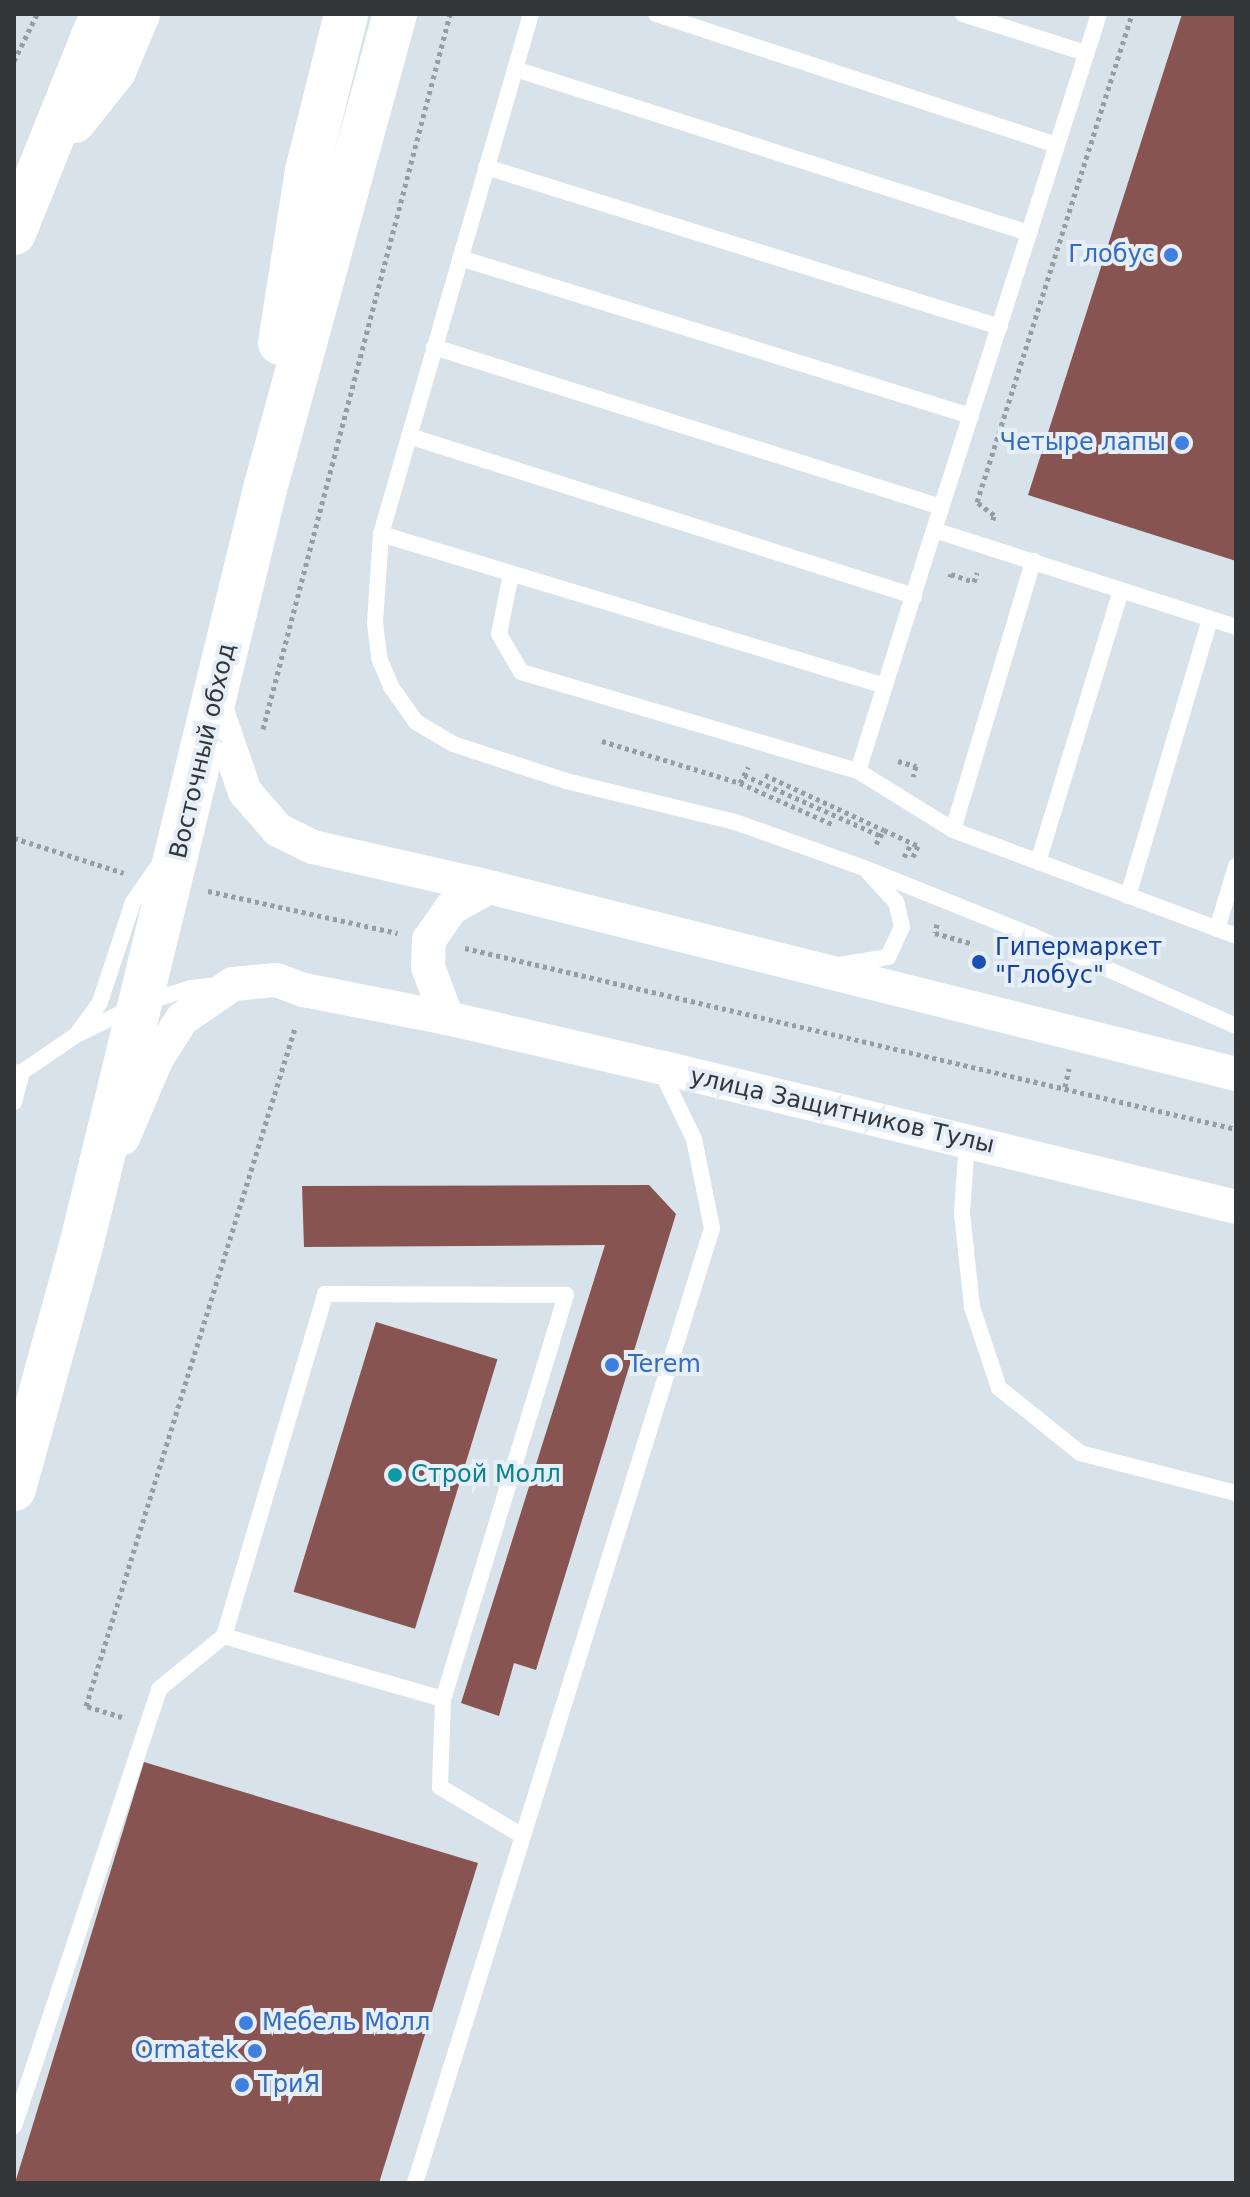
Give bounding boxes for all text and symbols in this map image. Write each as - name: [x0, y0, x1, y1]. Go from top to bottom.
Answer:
- place label: Глобус: [1068, 241, 1155, 269]
- marker: Глобус: [1162, 246, 1180, 264]
- place label: Четыре лапы: [1000, 429, 1166, 457]
- marker: Четыре лапы: [1173, 434, 1191, 452]
- street label: Восточный обход: [164, 641, 242, 861]
- place label: Гипермаркет "Глобус": [995, 934, 1162, 990]
- marker: Гипермаркет "Глобус": [970, 953, 988, 971]
- street label: улица Защитников Тулы: [687, 1062, 997, 1160]
- place label: Terem: [628, 1351, 701, 1379]
- marker: Terem: [603, 1356, 621, 1374]
- place label: Строй Молл: [411, 1461, 561, 1489]
- marker: Строй Молл: [386, 1466, 404, 1484]
- place label: Мебель Молл: [262, 2009, 430, 2037]
- marker: Мебель Молл: [237, 2014, 255, 2032]
- place label: Ormatek: [135, 2037, 239, 2065]
- marker: Ormatek: [246, 2042, 264, 2060]
- place label: ТриЯ: [258, 2071, 320, 2099]
- marker: ТриЯ: [233, 2076, 251, 2094]

